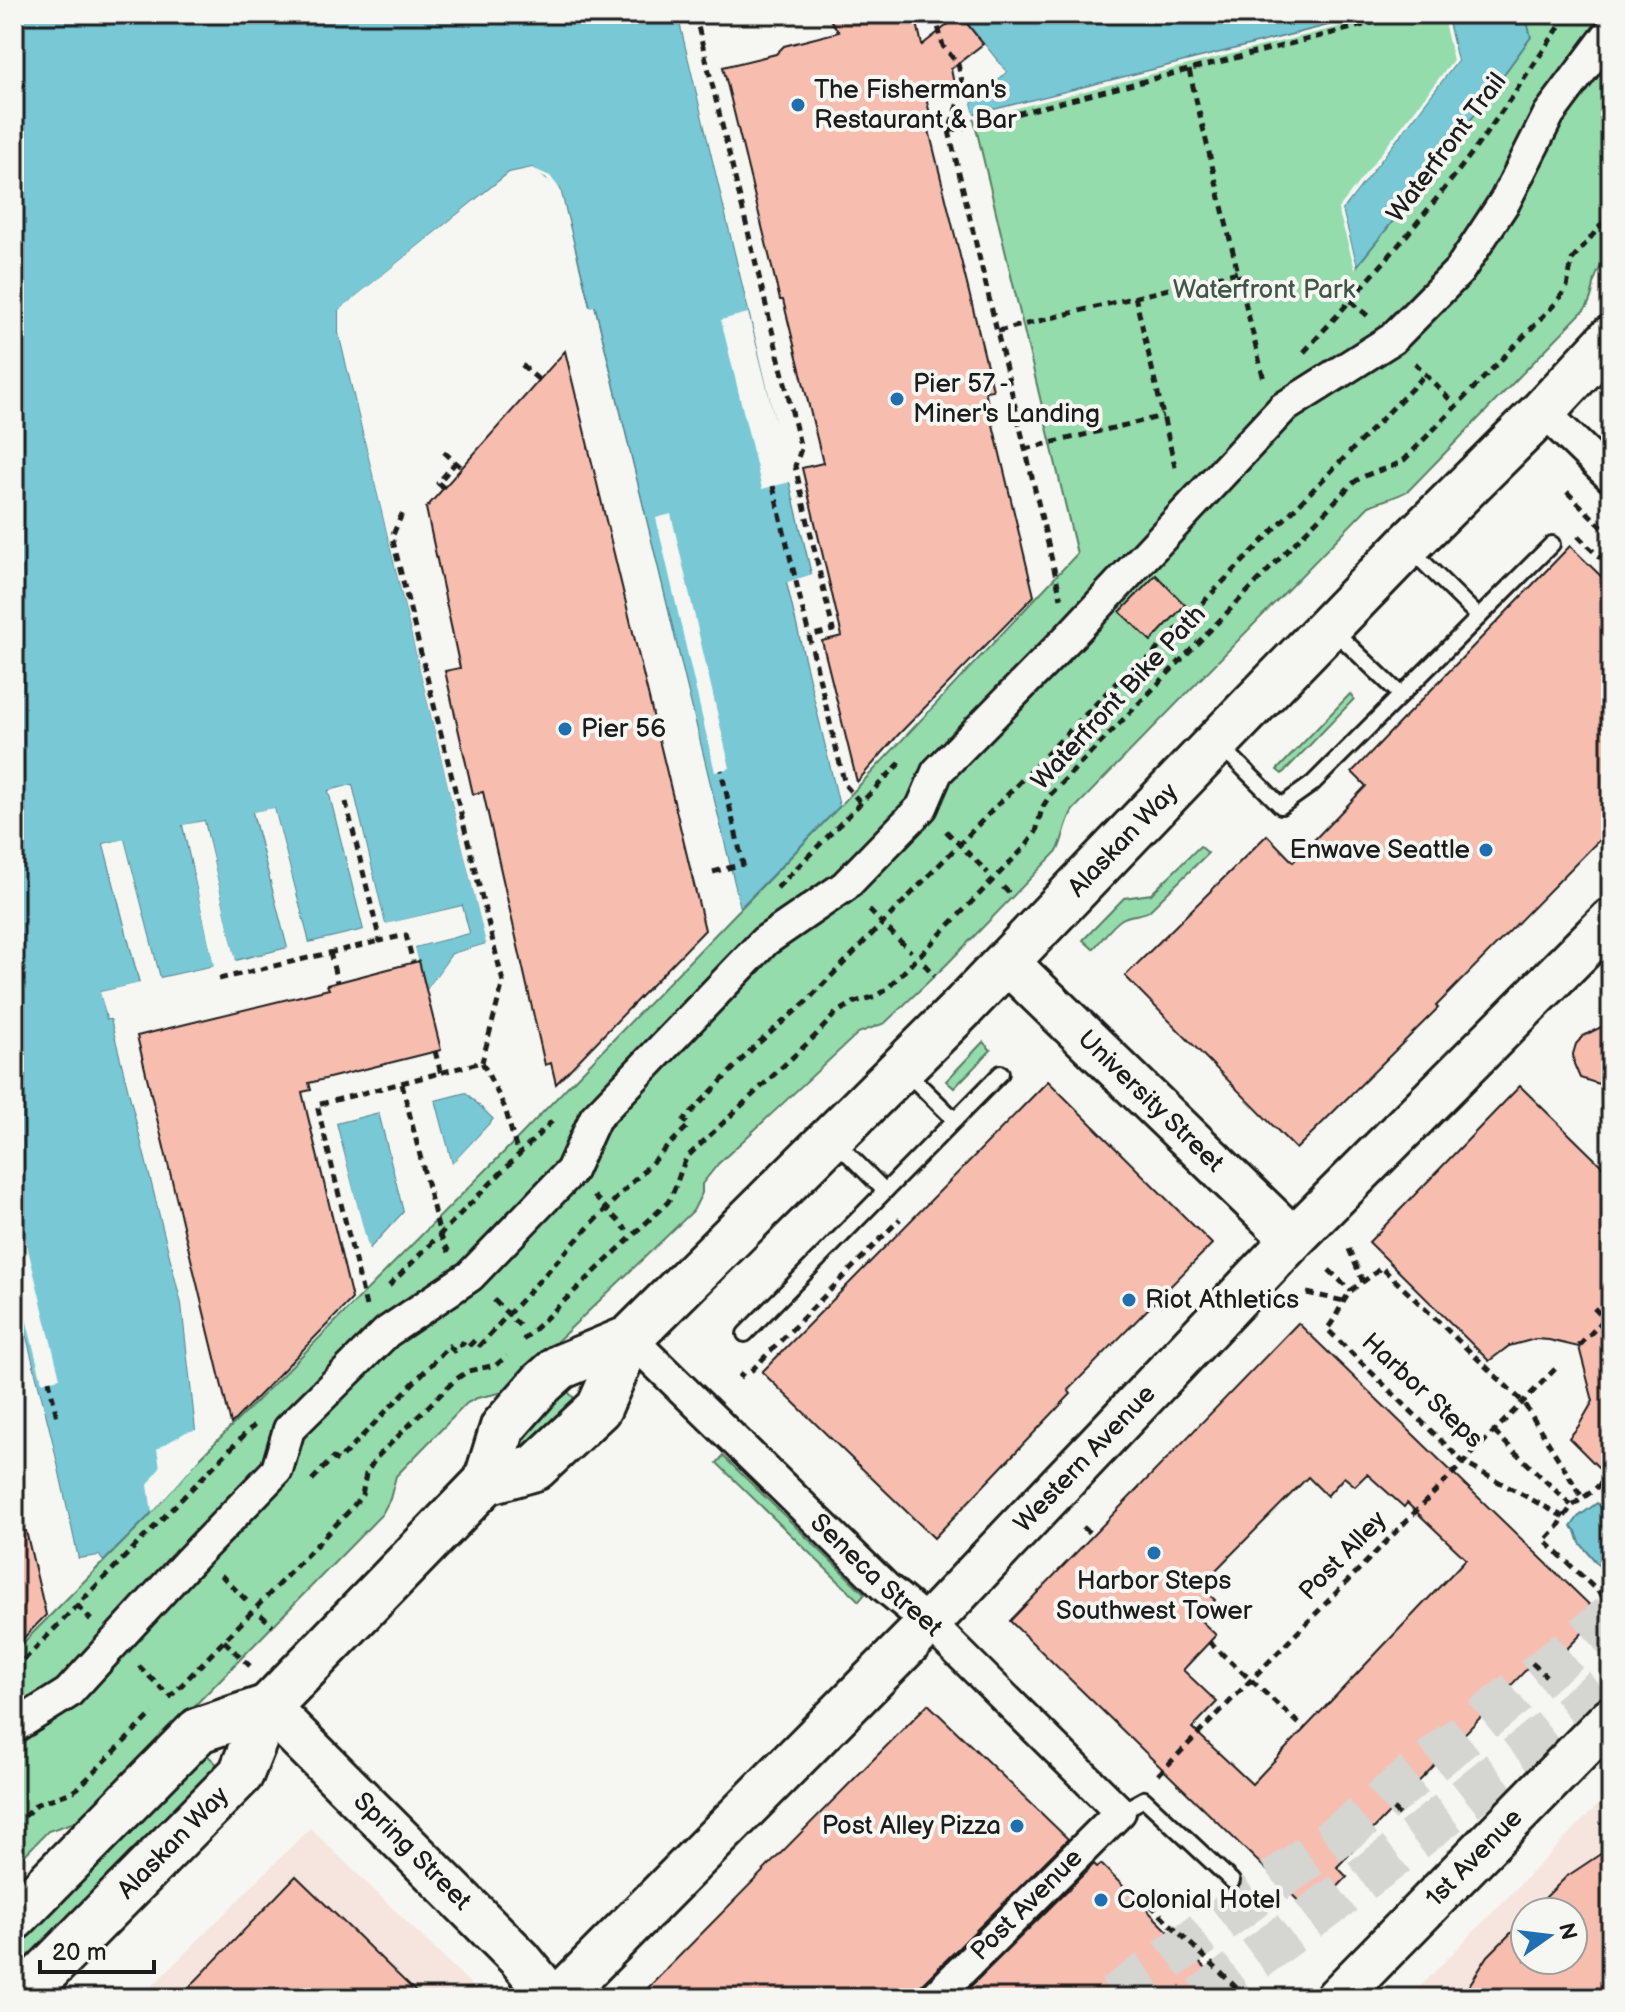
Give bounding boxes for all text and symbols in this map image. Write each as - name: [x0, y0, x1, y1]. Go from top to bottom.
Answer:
- street label: Waterfront Trail: [1381, 67, 1513, 229]
- place label: The Fisherman's Restaurant & Bar: [814, 75, 1017, 136]
- marker: The Fisherman's Restaurant & Bar: [789, 96, 807, 114]
- park label: Waterfront Park: [1173, 275, 1355, 306]
- place label: Pier 57 - Miner's Landing: [913, 369, 1100, 430]
- marker: Pier 57 - Miner's Landing: [888, 390, 906, 408]
- street label: Waterfront Bike Path: [1025, 599, 1213, 797]
- place label: Pier 56: [581, 714, 666, 745]
- marker: Pier 56: [556, 720, 574, 738]
- street label: Alaskan Way: [1061, 777, 1185, 903]
- place label: Enwave Seattle: [1289, 835, 1470, 866]
- marker: Enwave Seattle: [1477, 841, 1495, 859]
- street label: University Street: [1071, 1024, 1230, 1179]
- place label: Riot Athletics: [1145, 1285, 1299, 1316]
- marker: Riot Athletics: [1120, 1291, 1138, 1309]
- street label: Harbor Steps: [1355, 1327, 1489, 1455]
- street label: Western Avenue: [1008, 1378, 1162, 1539]
- street label: Post Alley: [1293, 1505, 1393, 1607]
- street label: Seneca Street: [804, 1507, 949, 1643]
- marker: Harbor Steps Southwest Tower: [1145, 1544, 1163, 1562]
- place label: Harbor Steps Southwest Tower: [1056, 1566, 1253, 1627]
- street label: Alaskan Way: [111, 1780, 235, 1905]
- street label: Spring Street: [347, 1786, 478, 1917]
- street label: 1st Avenue: [1419, 1802, 1529, 1914]
- place label: Post Alley Pizza: [822, 1811, 1001, 1842]
- marker: Post Alley Pizza: [1008, 1817, 1026, 1835]
- street label: Post Avenue: [965, 1843, 1089, 1967]
- place label: Colonial Hotel: [1117, 1885, 1281, 1916]
- marker: Colonial Hotel: [1092, 1891, 1110, 1909]
- north arrow: [1509, 1896, 1589, 1976]
- text: N: [1552, 1920, 1582, 1943]
- scale bar: [40, 1924, 154, 1974]
- text: 20 m: [52, 1938, 107, 1967]

